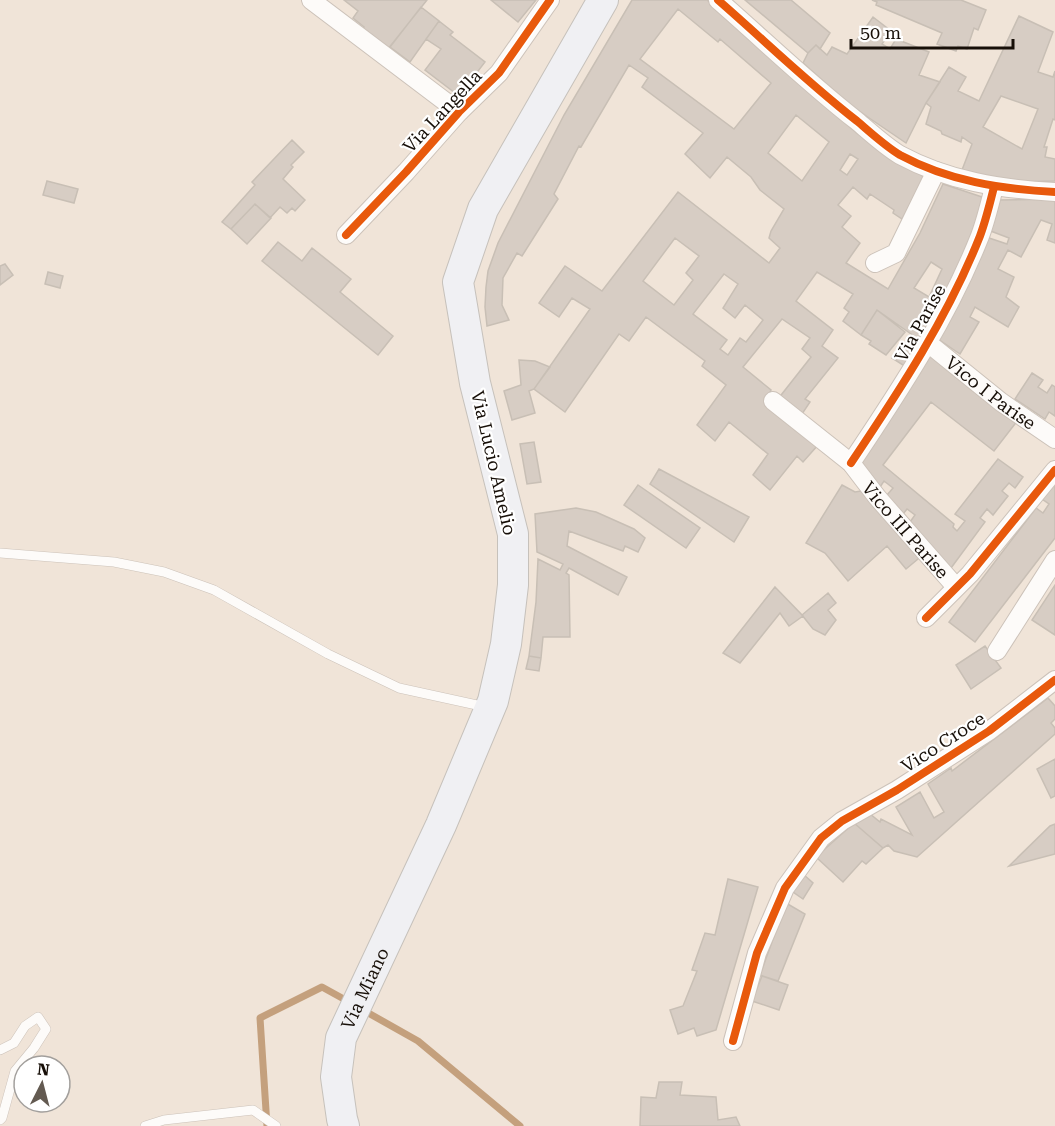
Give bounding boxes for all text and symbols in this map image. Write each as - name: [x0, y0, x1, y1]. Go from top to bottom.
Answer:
- scale bar: [851, 12, 1013, 50]
- text: 50 m: [860, 22, 901, 43]
- street label: Via Langella: [398, 65, 486, 157]
- street label: Via Parise: [890, 281, 950, 365]
- street label: Vico I Parise: [942, 351, 1040, 433]
- street label: Via Lucio Amelio: [467, 389, 521, 537]
- street label: Vico III Parise: [858, 477, 954, 582]
- street label: Vico Croce: [897, 707, 989, 777]
- street label: Via Miano: [336, 944, 393, 1033]
- north arrow: [12, 1054, 72, 1114]
- text: N: [36, 1059, 51, 1080]

